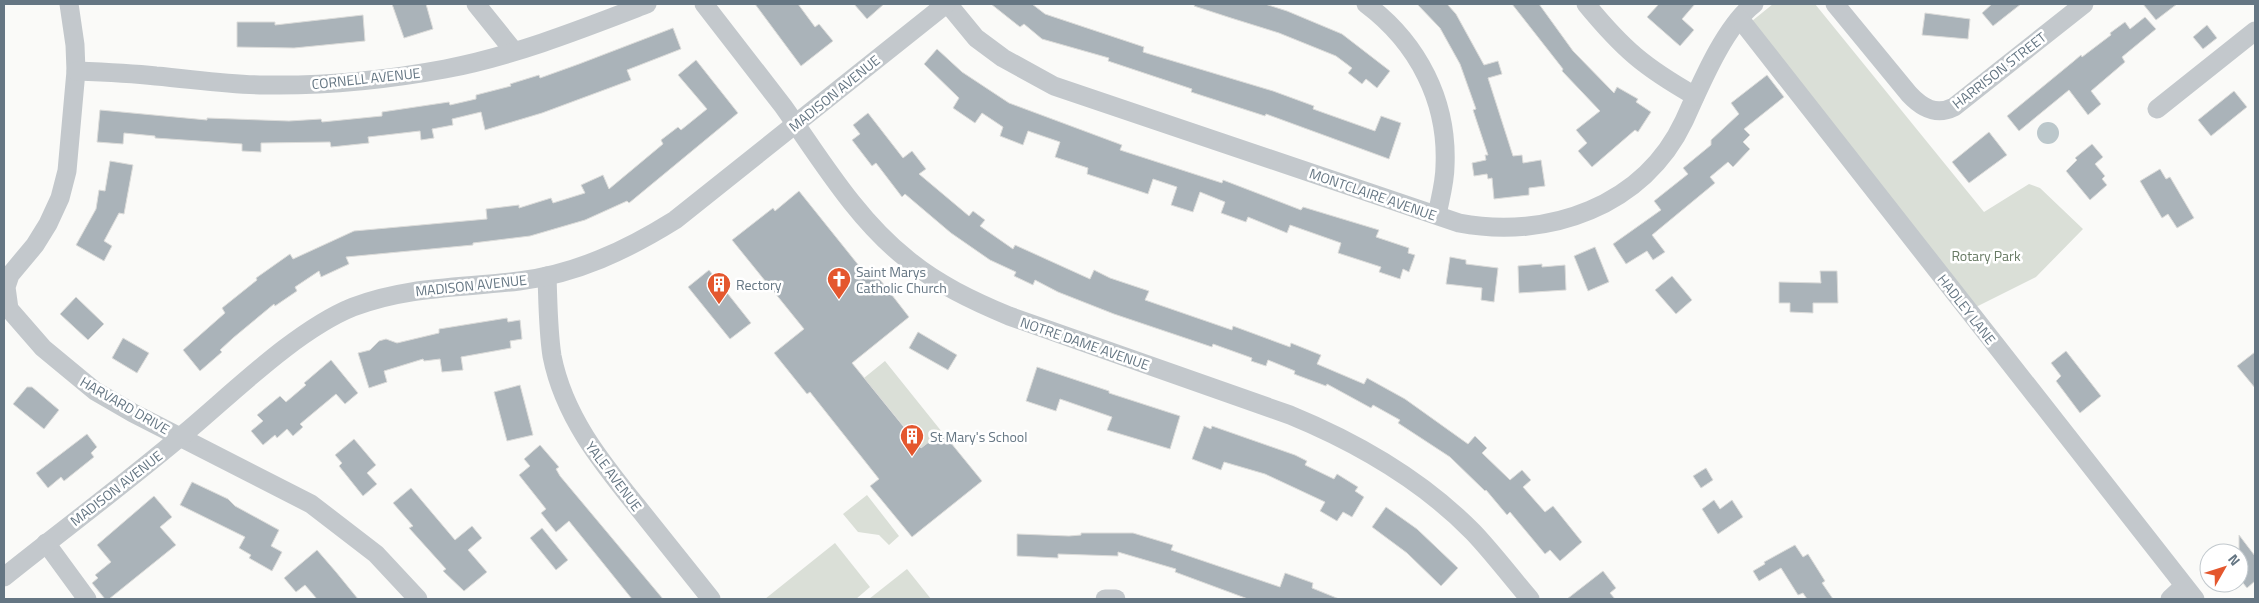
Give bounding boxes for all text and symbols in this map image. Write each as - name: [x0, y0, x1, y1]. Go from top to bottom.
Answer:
- street label: HARRISON STREET: [1948, 26, 2051, 113]
- street label: MADISON AVENUE: [784, 49, 884, 136]
- street label: CORNELL AVENUE: [311, 62, 422, 94]
- street label: MONTCLAIRE AVENUE: [1307, 162, 1440, 226]
- park label: Rotary Park: [1951, 245, 2021, 266]
- place label: Saint Marys Catholic Church: [856, 261, 947, 298]
- church icon: Saint Marys Catholic Church: [826, 266, 852, 300]
- street label: MADISON AVENUE: [414, 269, 528, 301]
- street label: HADLEY LANE: [1933, 269, 2001, 349]
- building icon: Rectory: [706, 271, 732, 305]
- place label: Rectory: [736, 274, 782, 295]
- street label: NOTRE DAME AVENUE: [1018, 311, 1153, 375]
- street label: HARVARD DRIVE: [76, 371, 174, 439]
- building icon: St Mary's School: [899, 423, 925, 457]
- place label: St Mary's School: [930, 426, 1028, 447]
- street label: YALE AVENUE: [581, 437, 647, 516]
- street label: MADISON AVENUE: [65, 445, 167, 531]
- north arrow: [2199, 543, 2249, 593]
- text: N: [2223, 549, 2246, 570]

